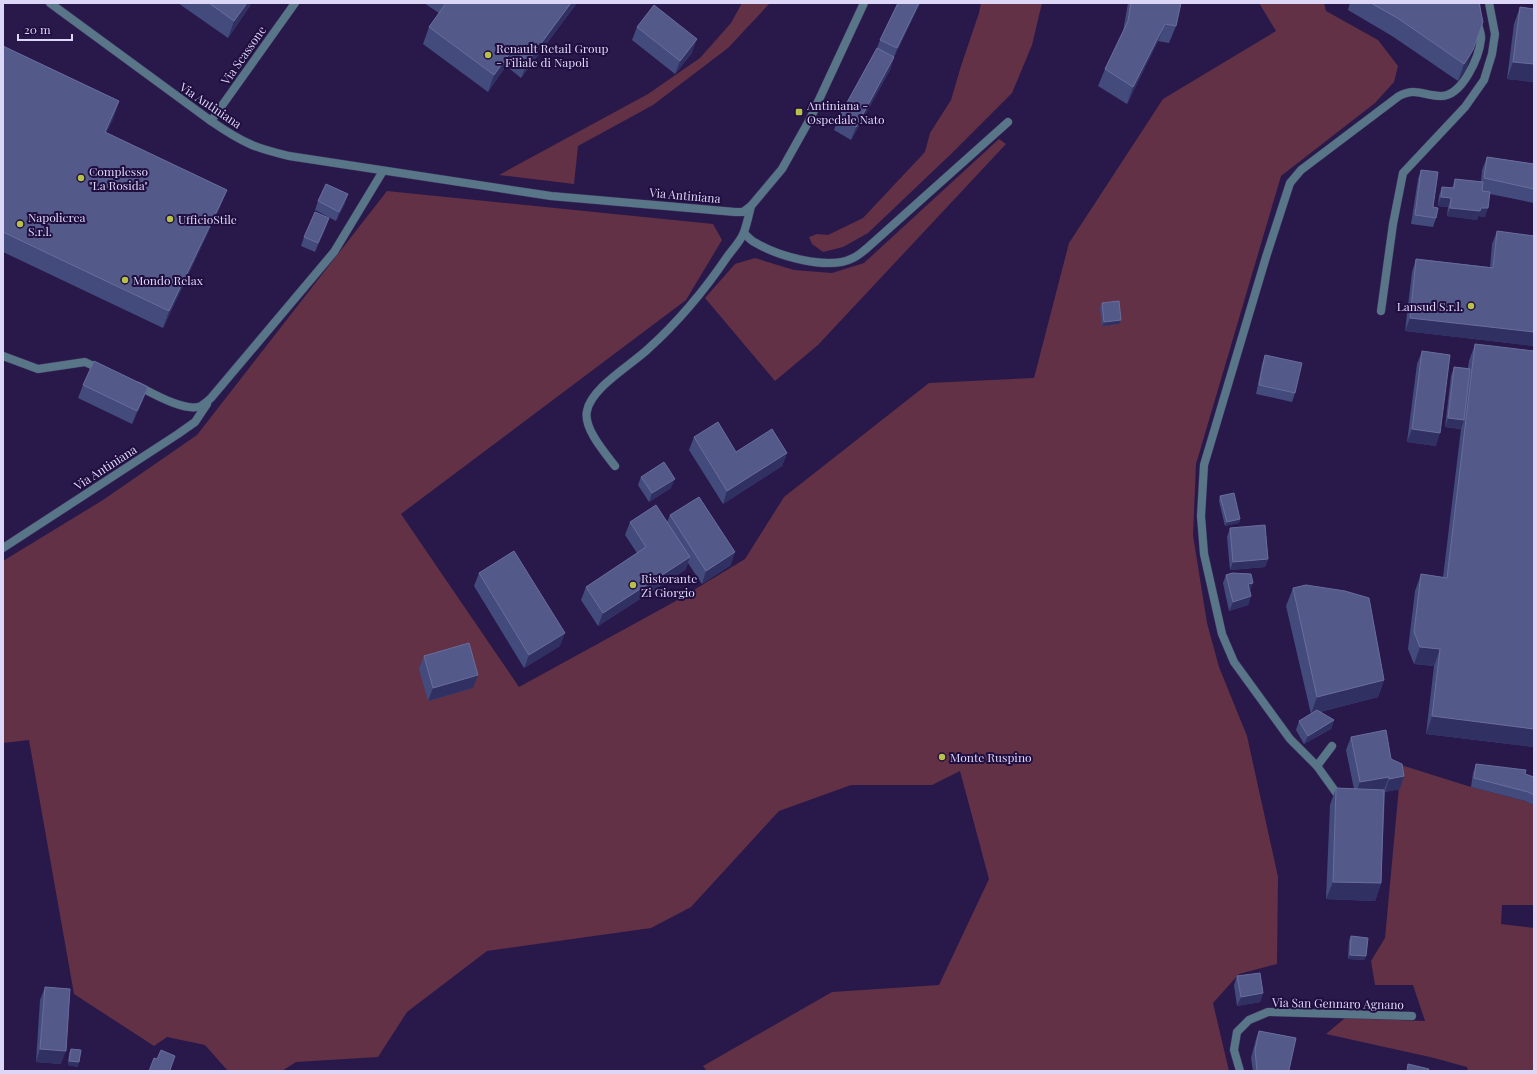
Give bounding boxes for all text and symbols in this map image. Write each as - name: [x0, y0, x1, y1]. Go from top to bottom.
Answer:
- scale bar: [18, 16, 72, 42]
- text: 20 m: [24, 21, 51, 37]
- street label: Via Scassone: [216, 22, 269, 88]
- place label: Renault Retail Group - Filiale di Napoli: [496, 40, 609, 70]
- marker: Renault Retail Group - Filiale di Napoli: [483, 50, 493, 60]
- street label: Via Antiniana: [176, 78, 245, 132]
- place label: Antiniana - Ospedale Nato: [806, 97, 885, 127]
- marker: Antiniana - Ospedale Nato: [794, 107, 804, 117]
- place label: Complesso "La Rosida": [89, 163, 149, 193]
- marker: Complesso "La Rosida": [76, 173, 86, 183]
- street label: Via Antiniana: [648, 184, 721, 206]
- place label: Napolicrea S.r.l.: [28, 209, 86, 239]
- place label: UfficioStile: [178, 211, 237, 227]
- marker: UfficioStile: [165, 214, 175, 224]
- marker: Napolicrea S.r.l.: [15, 219, 25, 229]
- place label: Mondo Relax: [133, 272, 204, 288]
- marker: Mondo Relax: [120, 275, 130, 285]
- place label: Lansud S.r.l.: [1397, 298, 1463, 314]
- marker: Lansud S.r.l.: [1466, 301, 1476, 311]
- street label: Via Antiniana: [70, 441, 139, 494]
- place label: Ristorante Zi Giorgio: [641, 570, 697, 600]
- marker: Ristorante Zi Giorgio: [628, 580, 638, 590]
- place label: Monte Ruspino: [950, 749, 1032, 765]
- marker: Monte Ruspino: [937, 752, 947, 762]
- street label: Via San Gennaro Agnano: [1271, 994, 1405, 1012]

